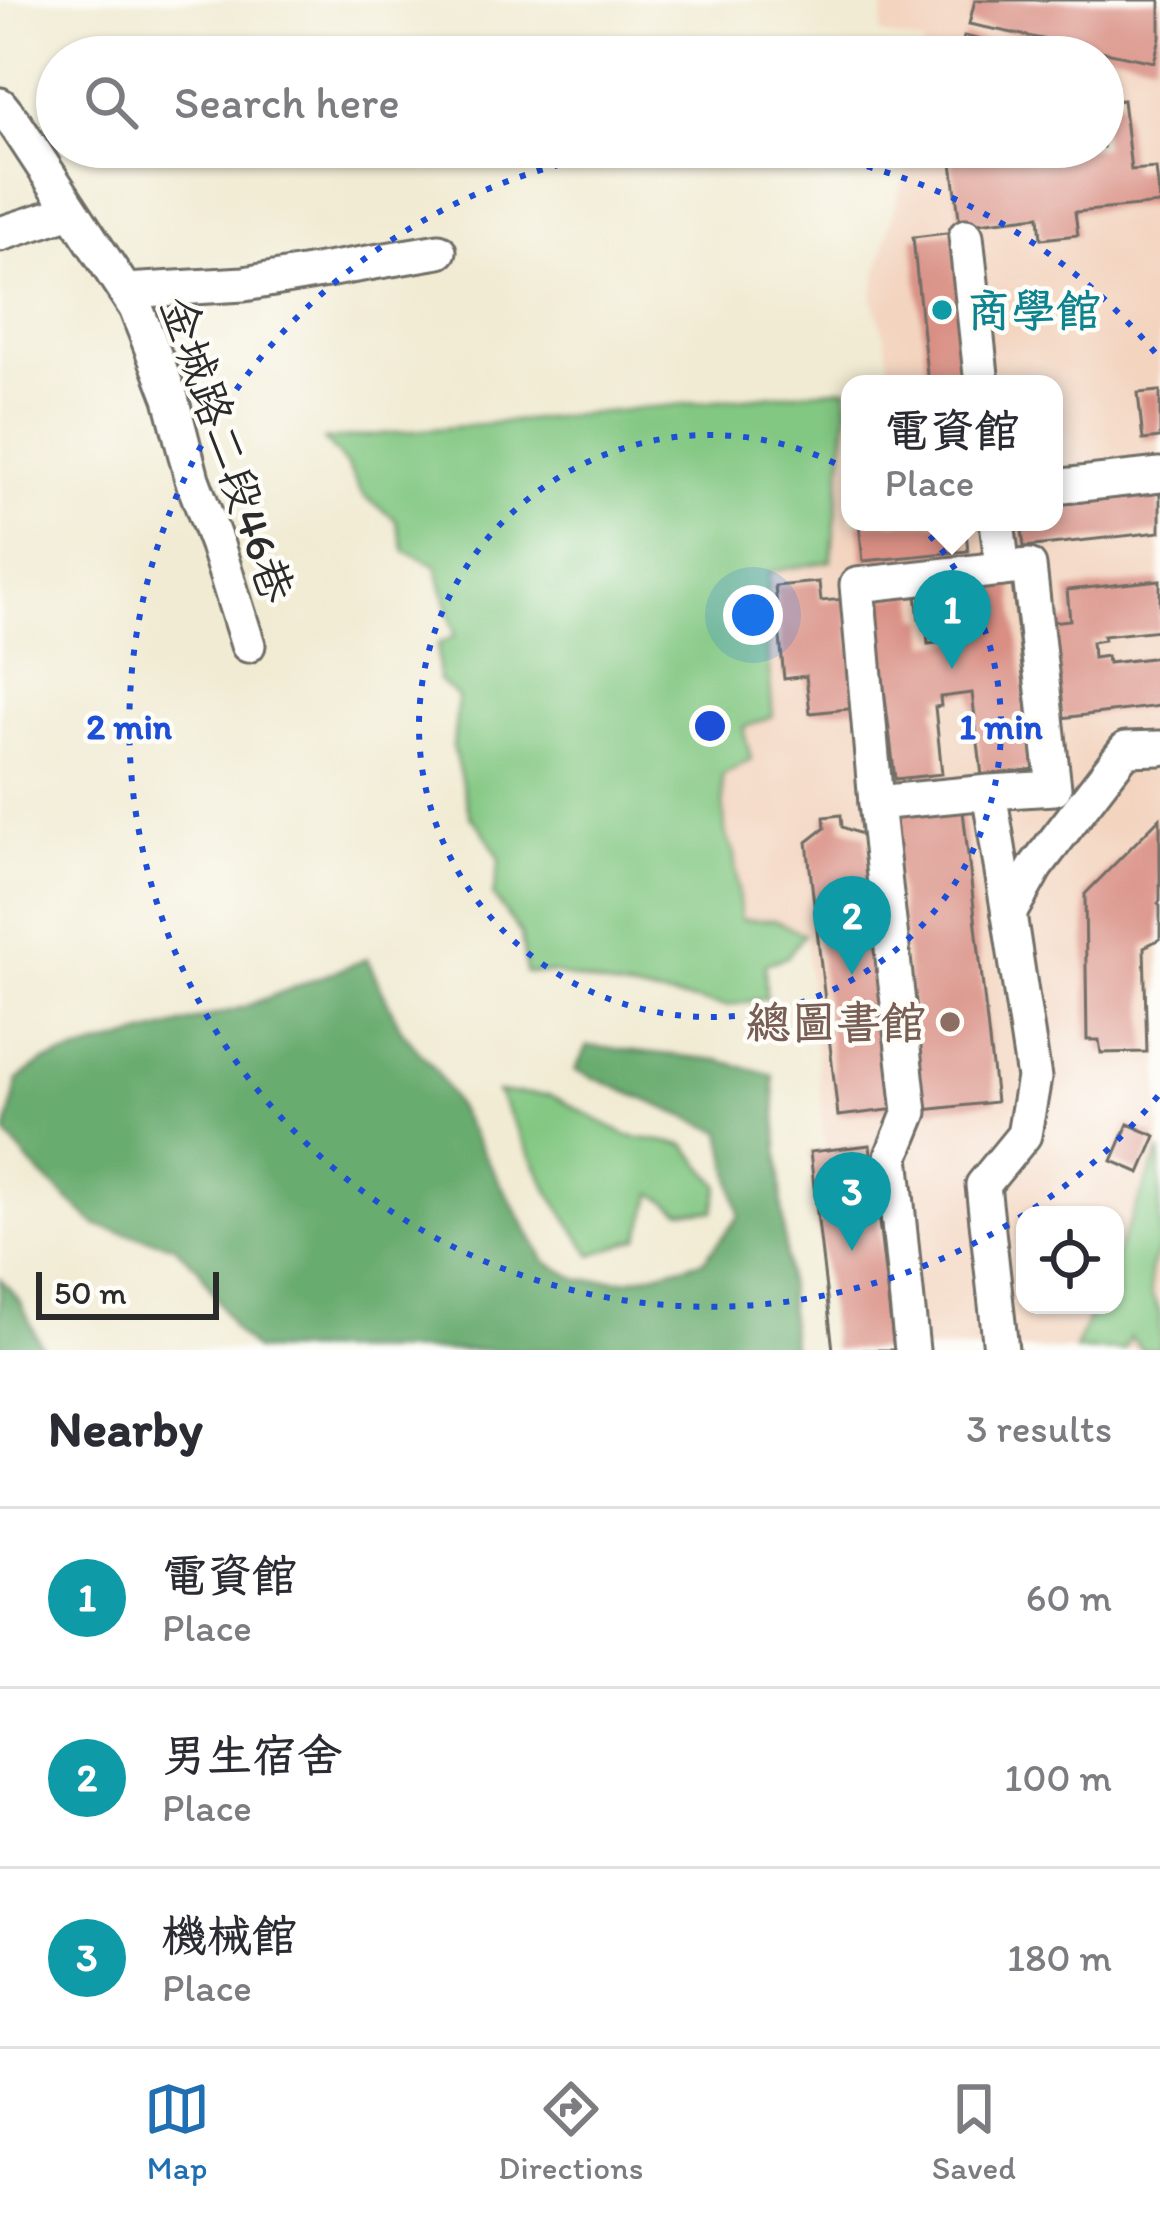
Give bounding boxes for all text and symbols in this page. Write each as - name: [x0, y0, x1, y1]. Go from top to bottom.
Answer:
- search box: [36, 36, 1124, 168]
- icon: search: [78, 69, 144, 135]
- text: Search here: [174, 75, 400, 129]
- place label: 商學館: [966, 283, 1101, 337]
- street label: 金城路二段46巷: [150, 289, 306, 609]
- marker: 商學館: [929, 297, 955, 323]
- popup: [841, 375, 1063, 531]
- text: 電資館: [884, 403, 1020, 457]
- text: Place: [884, 459, 974, 506]
- pin: 1: [913, 570, 991, 669]
- your location: [723, 585, 783, 645]
- text: 2 min: [86, 705, 173, 748]
- centre of rings: [689, 705, 731, 747]
- text: 1 min: [959, 705, 1044, 748]
- pin: 2: [813, 876, 891, 975]
- place label: 總圖書館: [746, 995, 926, 1049]
- marker: 總圖書館: [937, 1009, 963, 1035]
- pin: 3: [813, 1152, 891, 1251]
- map controls: [1016, 1206, 1124, 1314]
- button: locate: [1016, 1206, 1124, 1314]
- scale bar: [36, 1266, 219, 1319]
- text: 50 m: [54, 1273, 127, 1312]
- text: Nearby: [48, 1398, 203, 1459]
- text: 3 results: [966, 1405, 1112, 1452]
- text: 電資館: [162, 1548, 297, 1602]
- text: 1: [78, 1574, 96, 1621]
- text: 60 m: [1026, 1574, 1112, 1621]
- text: Place: [162, 1604, 252, 1651]
- text: 男生宿舍: [162, 1728, 342, 1782]
- text: 2: [77, 1754, 97, 1801]
- text: 100 m: [1004, 1754, 1112, 1801]
- text: Place: [162, 1784, 252, 1831]
- text: 機械館: [162, 1908, 297, 1962]
- text: 3: [76, 1934, 98, 1981]
- text: 180 m: [1007, 1934, 1112, 1981]
- text: Place: [162, 1964, 252, 2011]
- tab: Map: [144, 2076, 210, 2187]
- tab: Directions: [498, 2076, 643, 2187]
- tab: Saved: [932, 2076, 1016, 2187]

